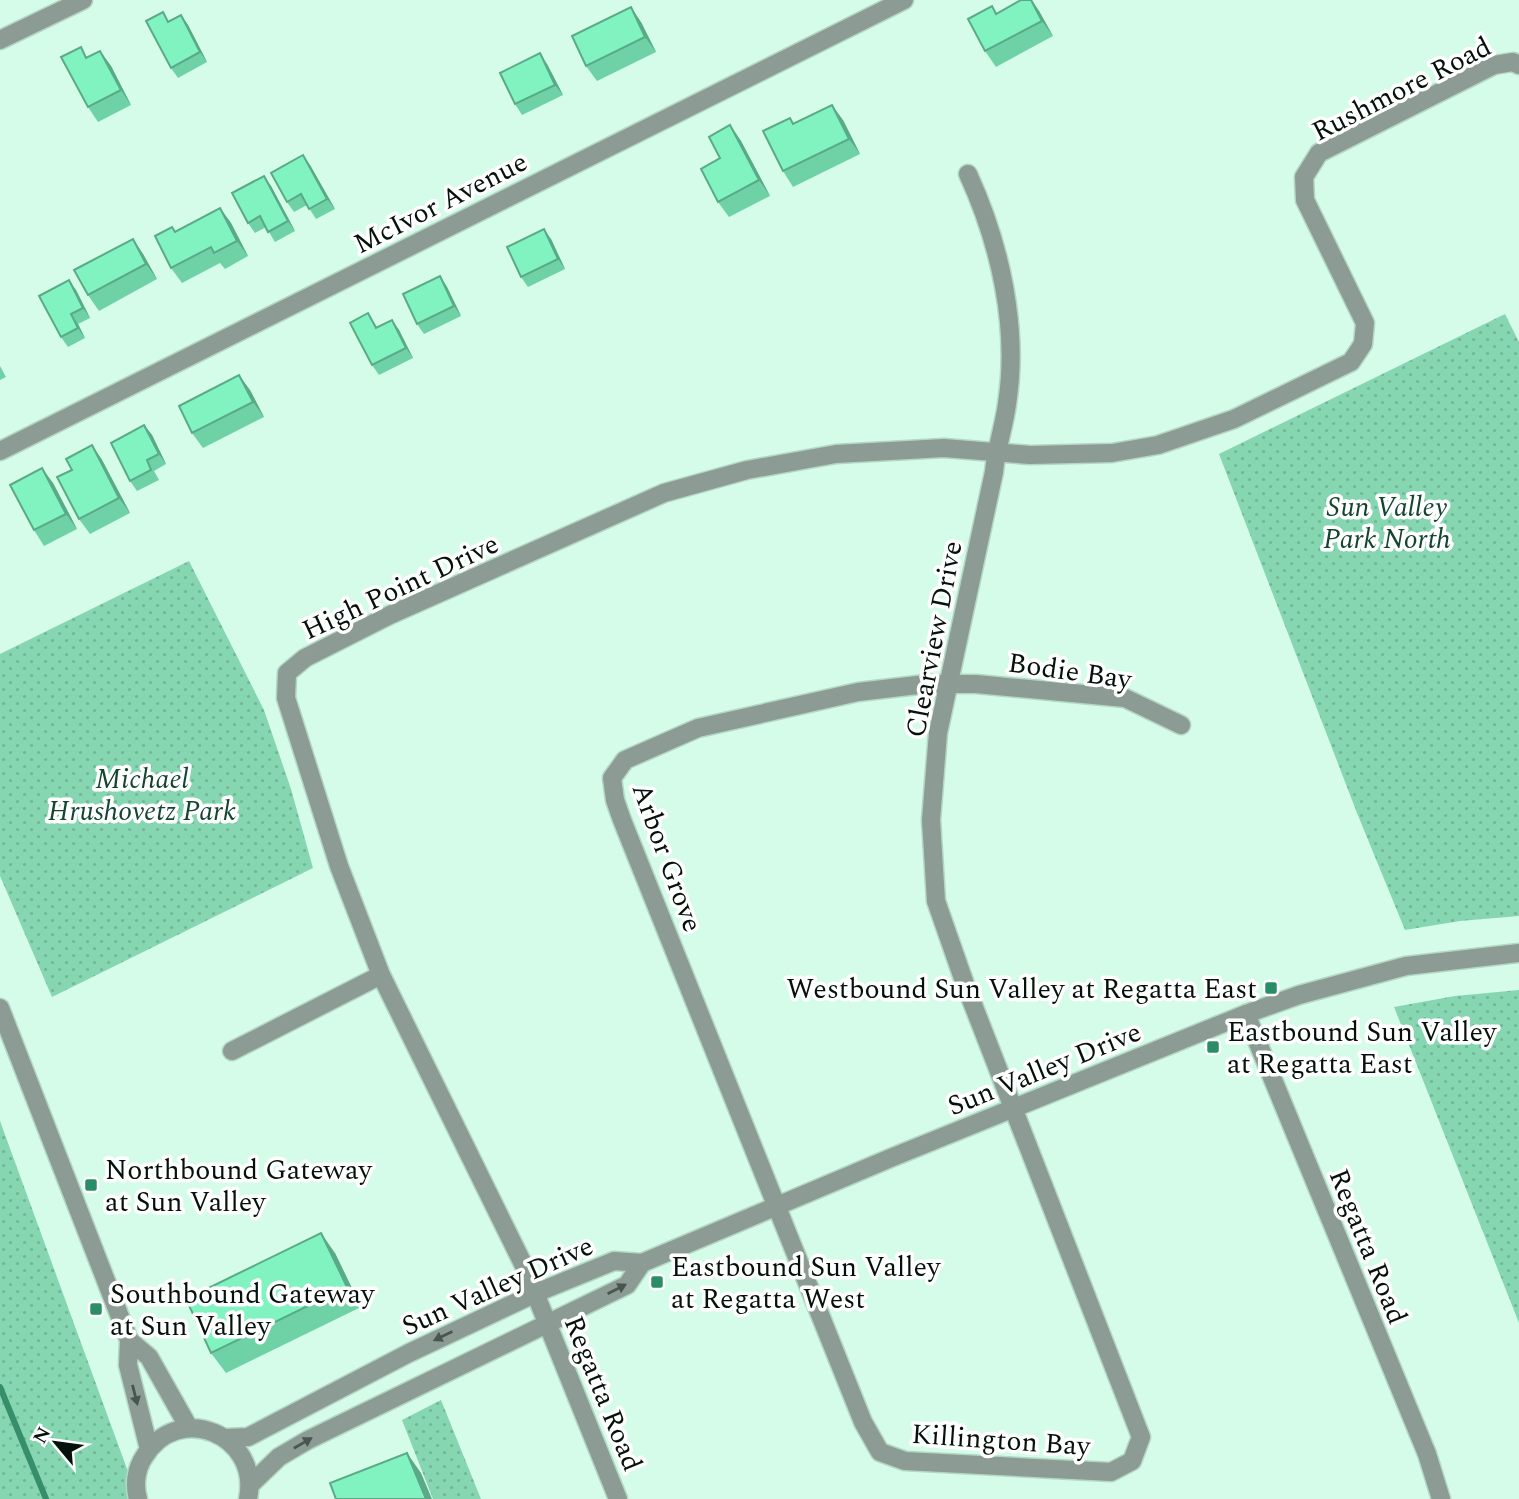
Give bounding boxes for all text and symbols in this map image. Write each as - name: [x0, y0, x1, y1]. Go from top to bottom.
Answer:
- street label: Rushmore Road: [1304, 26, 1499, 153]
- street label: McIvor Avenue: [346, 141, 535, 266]
- park label: Sun Valley Park North: [1323, 486, 1451, 561]
- street label: High Point Drive: [295, 523, 506, 652]
- street label: Clearview Drive: [894, 537, 975, 741]
- street label: Bodie Bay: [1005, 642, 1136, 702]
- park label: Michael Hrushovetz Park: [48, 758, 236, 833]
- street label: Arbor Grove: [620, 777, 713, 938]
- place label: Westbound Sun Valley at Regatta East: [786, 968, 1257, 1011]
- marker: Westbound Sun Valley at Regatta East: [1263, 980, 1279, 996]
- street label: Sun Valley Drive: [941, 1011, 1148, 1128]
- place label: Eastbound Sun Valley at Regatta East: [1227, 1011, 1498, 1086]
- marker: Eastbound Sun Valley at Regatta East: [1205, 1039, 1221, 1055]
- place label: Northbound Gateway at Sun Valley: [105, 1149, 373, 1224]
- street label: Regatta Road: [1317, 1162, 1418, 1331]
- marker: Northbound Gateway at Sun Valley: [83, 1177, 99, 1193]
- street label: Sun Valley Drive: [395, 1225, 600, 1348]
- place label: Eastbound Sun Valley at Regatta West: [671, 1246, 942, 1321]
- place label: Southbound Gateway at Sun Valley: [110, 1273, 376, 1348]
- marker: Eastbound Sun Valley at Regatta West: [649, 1274, 665, 1290]
- one-way arrow: [607, 1284, 627, 1295]
- marker: Southbound Gateway at Sun Valley: [88, 1301, 104, 1317]
- street label: Regatta Road: [552, 1309, 653, 1478]
- one-way arrow: [433, 1330, 453, 1342]
- one-way arrow: [130, 1384, 141, 1406]
- north arrow: [21, 1408, 91, 1478]
- street label: Killington Bay: [910, 1413, 1093, 1468]
- text: N: [26, 1422, 59, 1449]
- one-way arrow: [293, 1437, 312, 1449]

